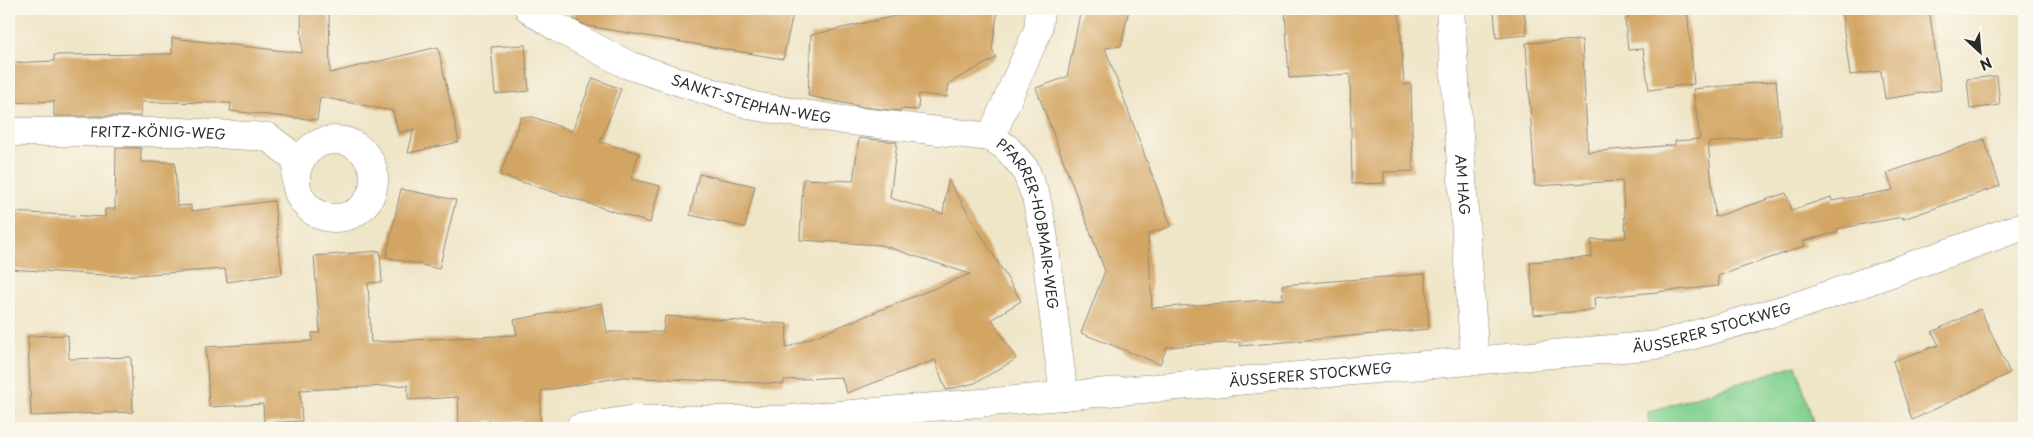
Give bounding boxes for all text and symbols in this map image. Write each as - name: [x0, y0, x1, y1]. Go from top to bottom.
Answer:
- north arrow: [1956, 28, 2006, 78]
- text: N: [1976, 52, 1996, 76]
- street label: SANKT-STEPHAN-WEG: [669, 69, 833, 128]
- street label: FRITZ-KÖNIG-WEG: [90, 121, 226, 145]
- street label: PFARRER-HOBMAIR-WEG: [992, 133, 1064, 310]
- street label: AM HAG: [1450, 154, 1476, 216]
- street label: ÄUSSERER STOCKWEG: [1632, 297, 1793, 357]
- street label: ÄUSSERER STOCKWEG: [1228, 357, 1393, 392]

